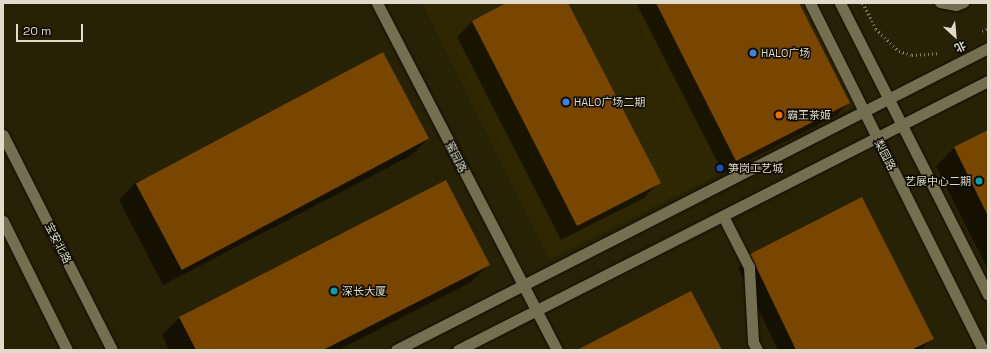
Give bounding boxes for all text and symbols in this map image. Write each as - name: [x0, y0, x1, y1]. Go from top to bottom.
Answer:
- scale bar: [18, 16, 85, 42]
- north arrow: [935, 16, 975, 56]
- text: 20 m: [23, 23, 51, 39]
- text: 北: [952, 38, 968, 55]
- place label: HALO广场: [761, 46, 810, 60]
- marker: HALO广场: [748, 48, 758, 58]
- place label: HALO广场二期: [574, 95, 645, 109]
- marker: HALO广场二期: [561, 97, 571, 107]
- place label: 霸王茶姬: [787, 108, 831, 122]
- marker: 霸王茶姬: [774, 110, 784, 120]
- street label: 梨园路: [872, 137, 898, 173]
- street label: 蜜园路: [443, 139, 469, 175]
- place label: 笋岗工艺城: [728, 161, 783, 175]
- marker: 笋岗工艺城: [715, 163, 725, 173]
- place label: 艺展中心二期: [905, 174, 971, 188]
- marker: 艺展中心二期: [974, 176, 984, 186]
- street label: 宝安北路: [42, 220, 74, 266]
- place label: 深长大厦: [342, 284, 386, 298]
- marker: 深长大厦: [329, 286, 339, 296]

